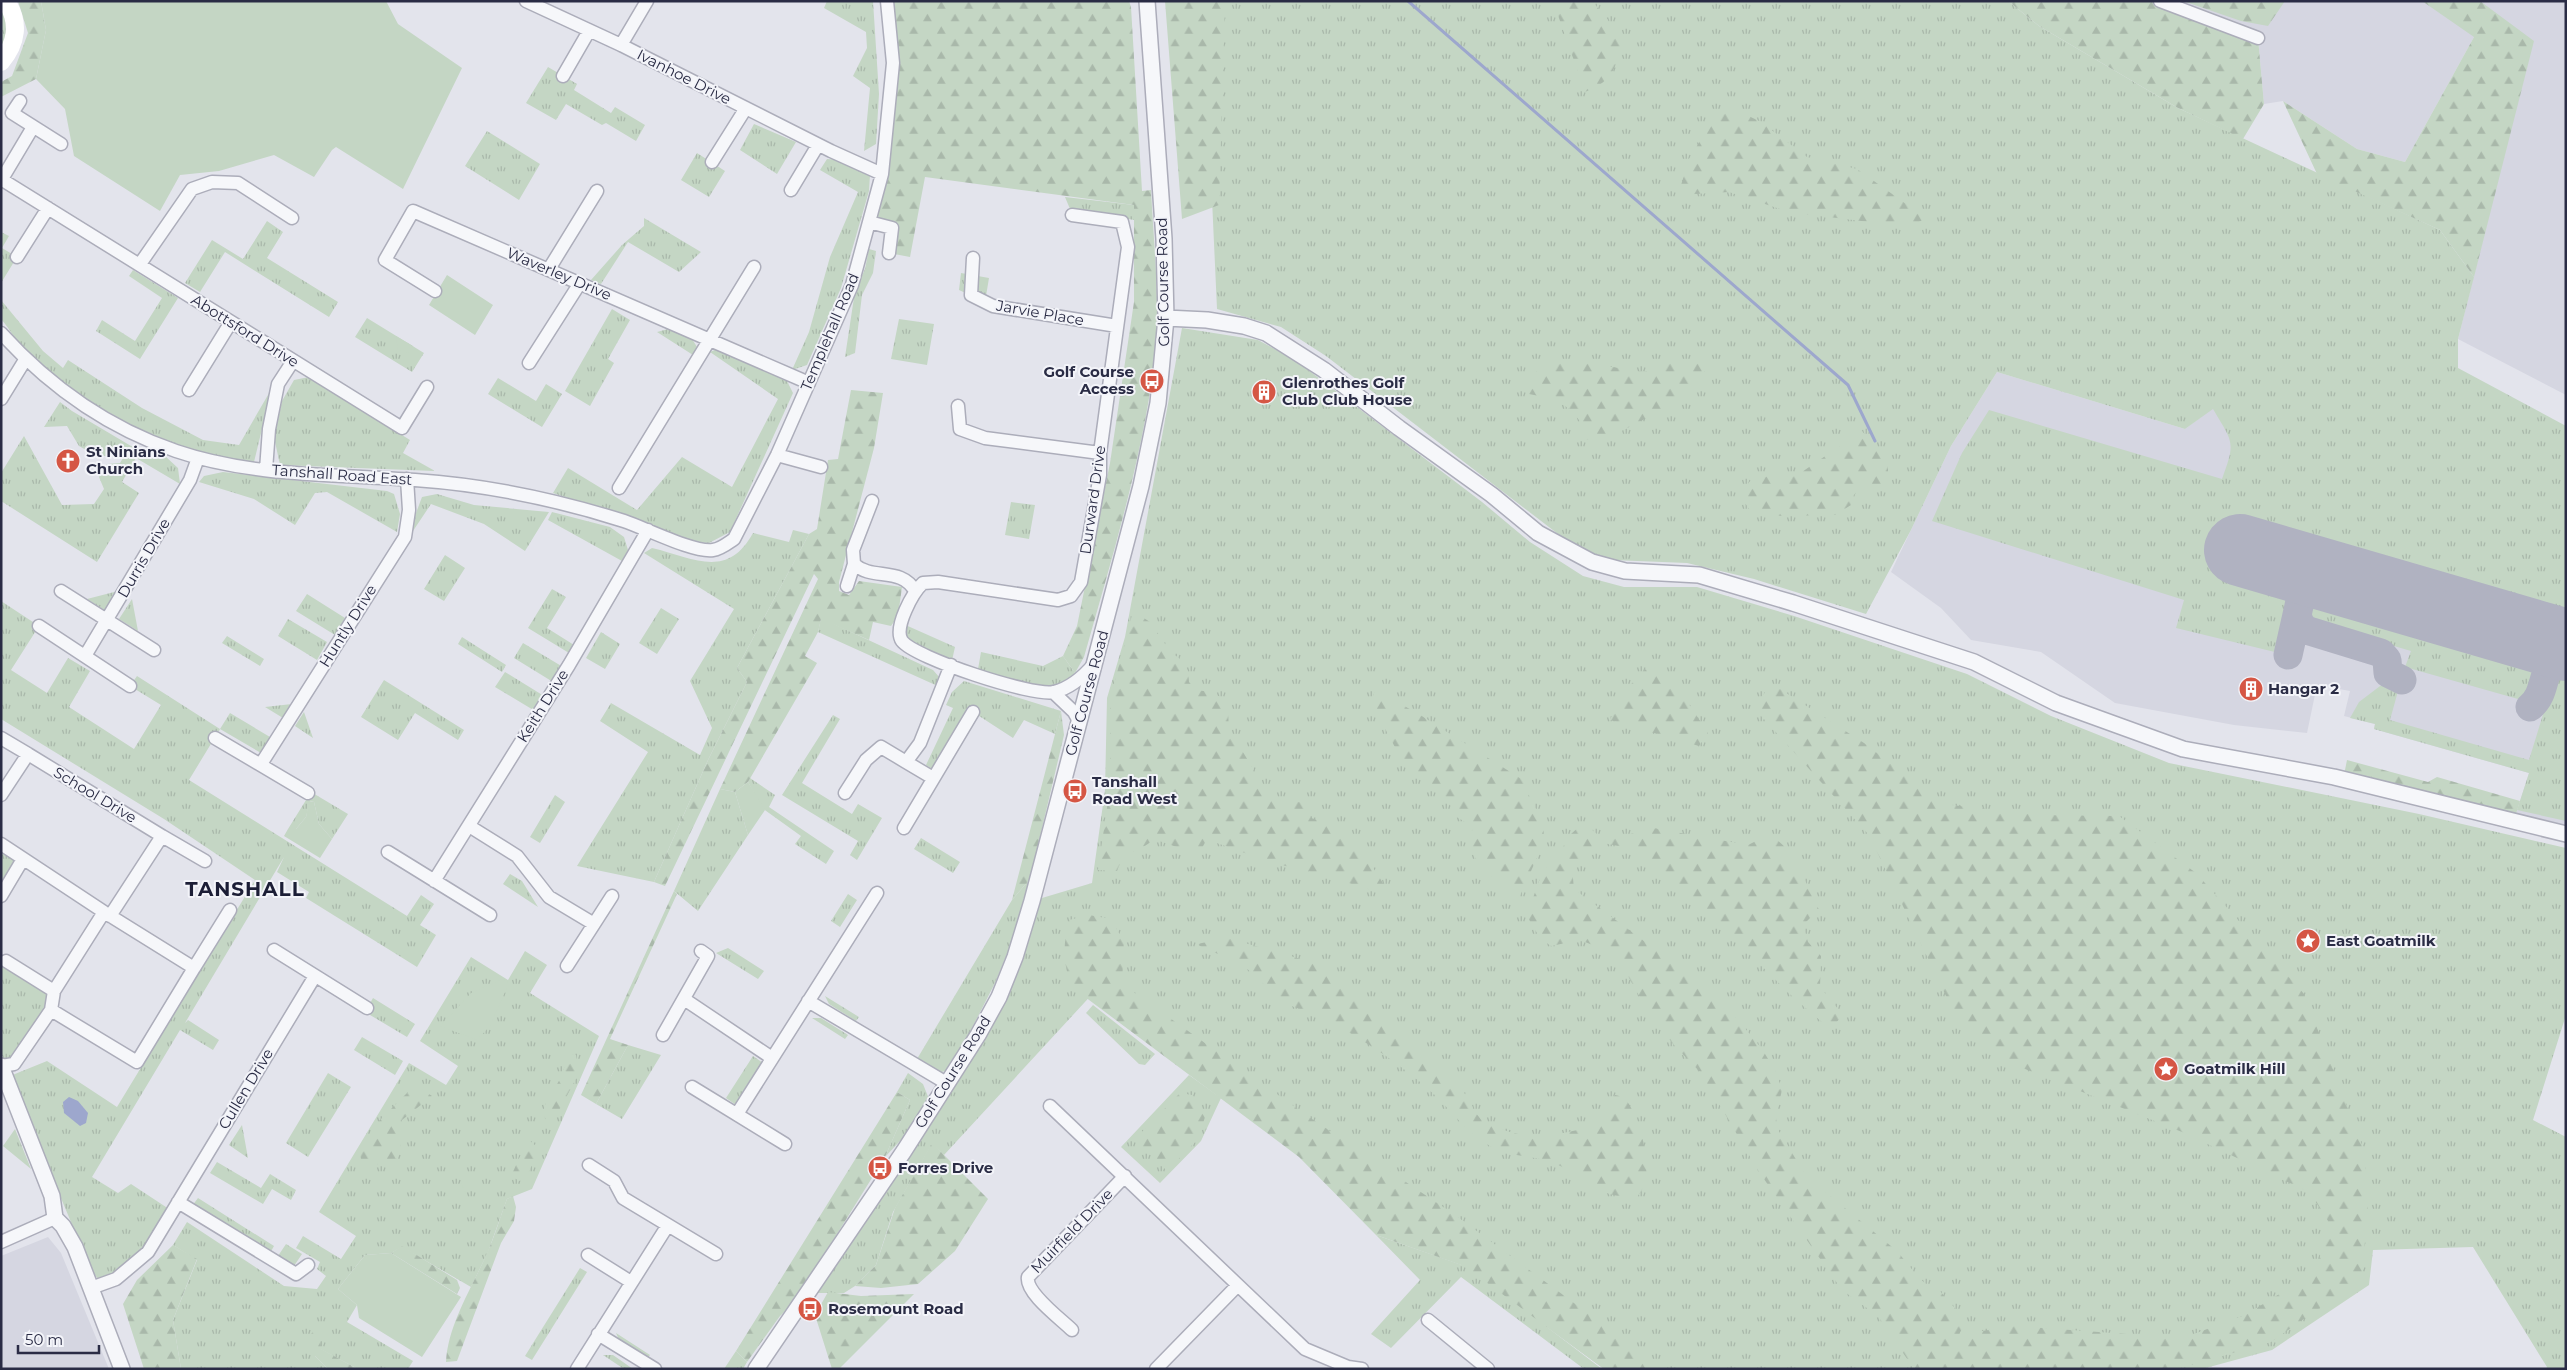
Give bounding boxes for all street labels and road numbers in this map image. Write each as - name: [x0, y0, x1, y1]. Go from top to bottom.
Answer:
- street label: Ivanhoe Drive: [634, 45, 735, 108]
- street label: Golf Course Road: [1152, 217, 1173, 347]
- street label: Waverley Drive: [504, 243, 614, 304]
- street label: Templehall Road: [796, 270, 863, 394]
- street label: Abottsford Drive: [188, 290, 303, 371]
- street label: Jarvie Place: [994, 295, 1085, 330]
- street label: Durward Drive: [1075, 444, 1110, 556]
- street label: Tanshall Road East: [271, 460, 413, 489]
- street label: Durris Drive: [113, 515, 174, 601]
- street label: Huntly Drive: [315, 581, 380, 671]
- street label: Golf Course Road: [1061, 628, 1112, 758]
- street label: Keith Drive: [513, 666, 573, 746]
- street label: School Drive: [50, 762, 140, 827]
- street label: Golf Course Road: [910, 1012, 995, 1132]
- street label: Cullen Drive: [214, 1045, 277, 1133]
- street label: Muirfield Drive: [1026, 1184, 1117, 1277]

